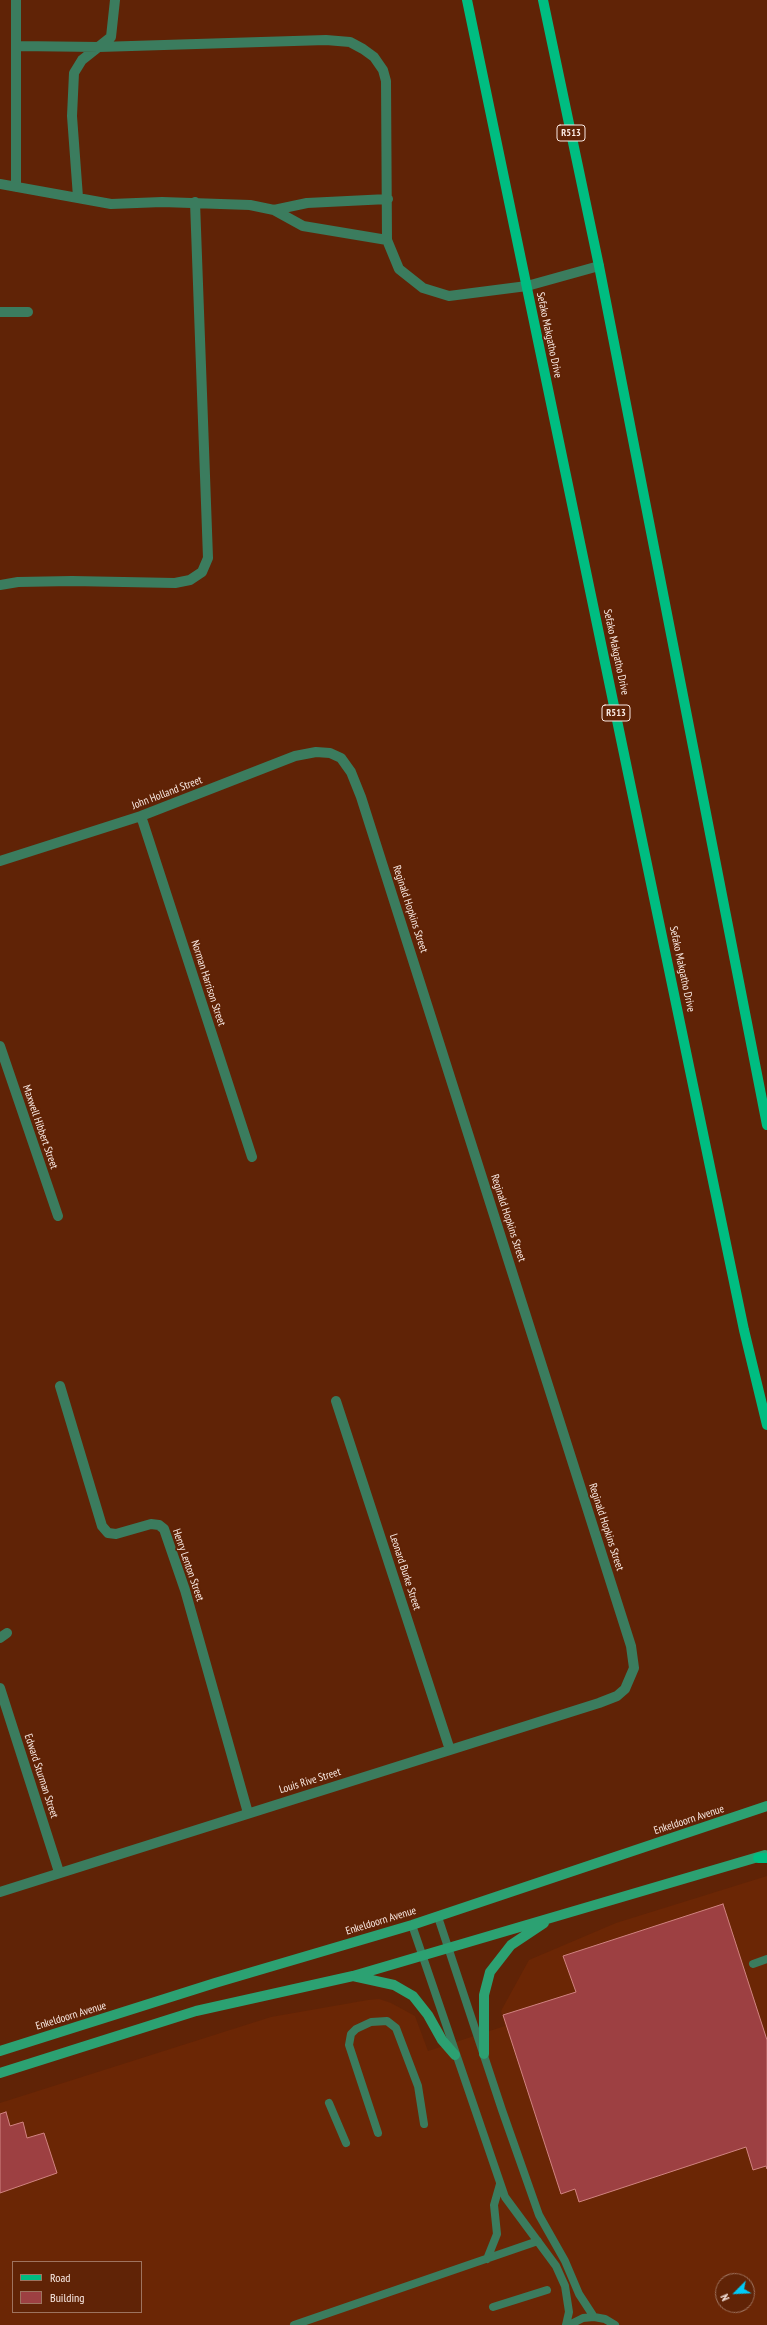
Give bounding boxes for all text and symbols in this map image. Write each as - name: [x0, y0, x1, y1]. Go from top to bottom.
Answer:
- road number: R513: [557, 125, 585, 141]
- street label: Sefako Makgatho Drive: [533, 291, 565, 379]
- street label: Sefako Makgatho Drive: [600, 608, 632, 696]
- road number: R513: [602, 705, 630, 721]
- street label: John Holland Street: [130, 774, 204, 812]
- street label: Reginald Hopkins Street: [390, 864, 430, 954]
- street label: Sefako Makgatho Drive: [666, 925, 698, 1013]
- street label: Norman Harrison Street: [188, 938, 228, 1028]
- street label: Maxwell Hibbert Street: [19, 1083, 61, 1171]
- street label: Reginald Hopkins Street: [488, 1173, 528, 1263]
- street label: Reginald Hopkins Street: [586, 1482, 626, 1572]
- street label: Henry Lenton Street: [169, 1527, 207, 1603]
- street label: Leonard Burke Street: [386, 1532, 424, 1612]
- street label: Edward Sturman Street: [21, 1732, 61, 1820]
- street label: Louis Rive Street: [278, 1765, 342, 1797]
- street label: Enkeldoorn Avenue: [652, 1802, 726, 1838]
- street label: Enkeldoorn Avenue: [344, 1904, 418, 1938]
- street label: Enkeldoorn Avenue: [34, 1999, 108, 2033]
- legend: [12, 2261, 142, 2313]
- text: Road: [50, 2270, 70, 2285]
- north arrow: [715, 2273, 755, 2313]
- text: Building: [50, 2290, 85, 2305]
- text: N: [717, 2292, 733, 2303]

